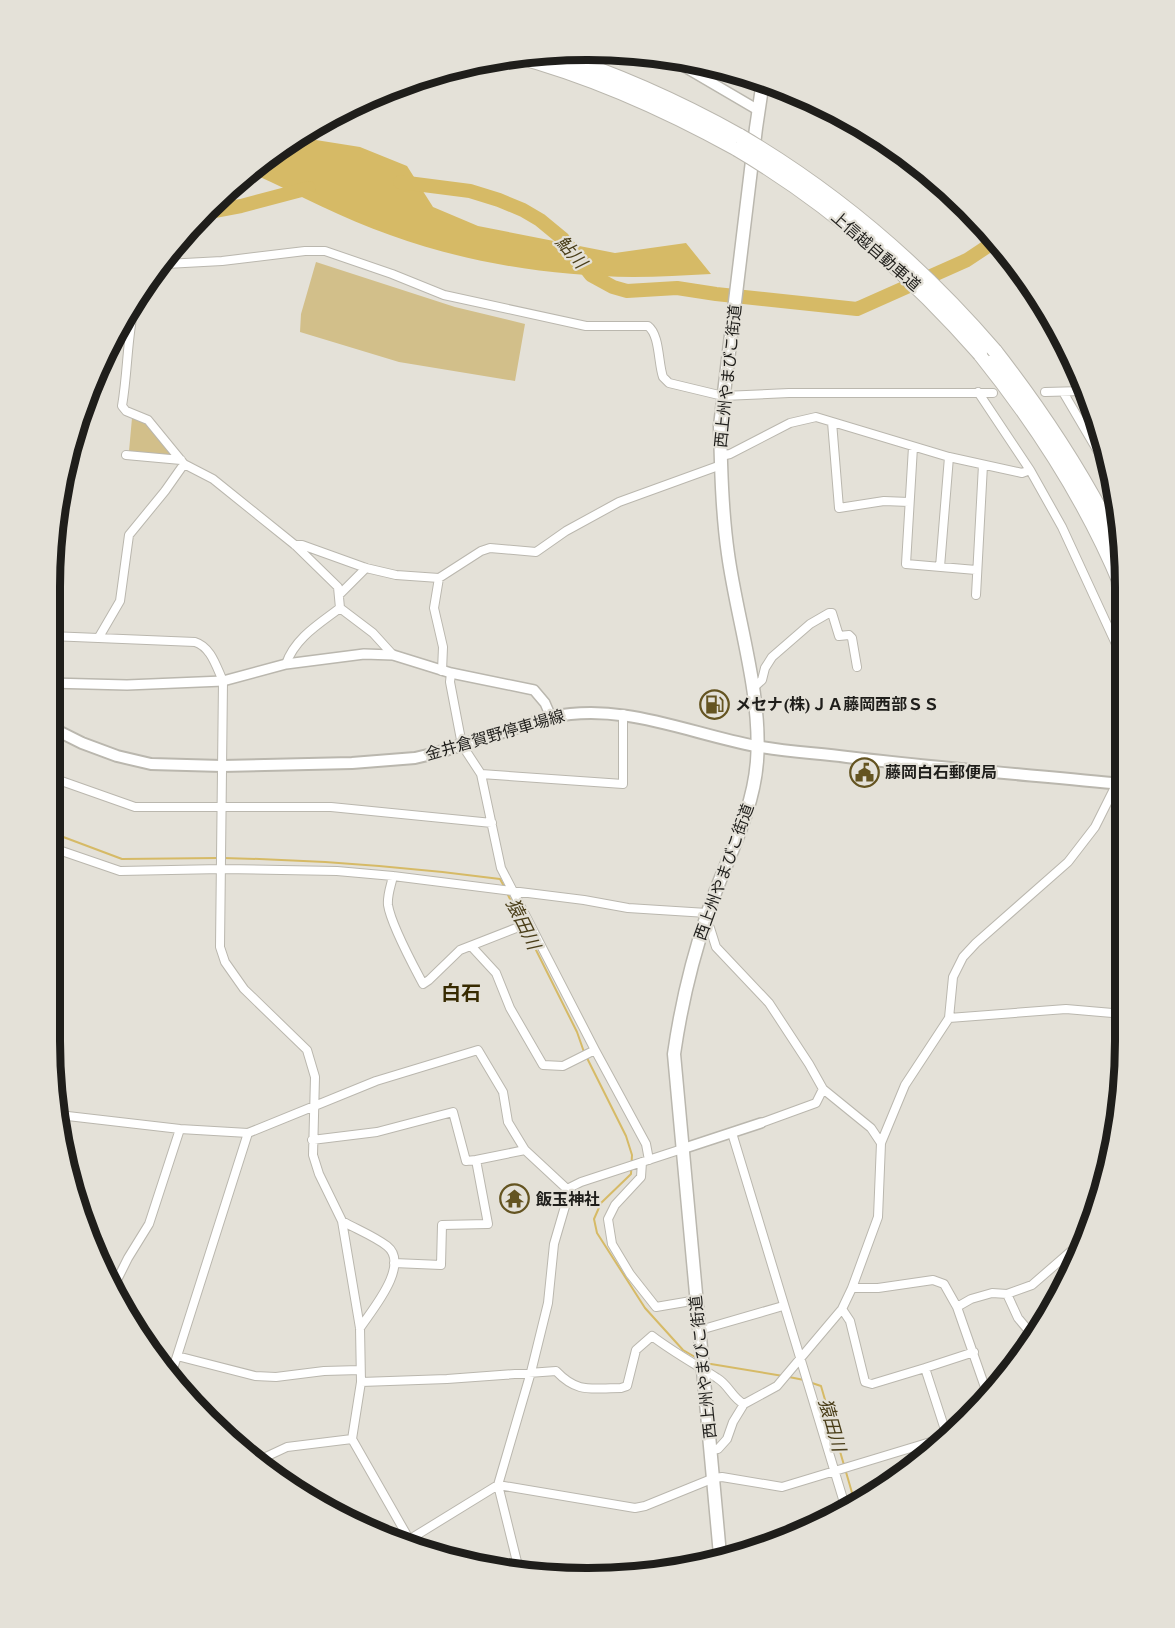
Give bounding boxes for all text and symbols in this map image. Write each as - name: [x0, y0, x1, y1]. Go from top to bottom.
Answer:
- street label: 上信越自動車道: [828, 208, 924, 294]
- water label: 鮎川: [552, 232, 592, 274]
- street label: 西上州やまびこ街道: [712, 303, 744, 449]
- fuel station icon: メセナ(株)ＪＡ藤岡西部ＳＳ: [698, 688, 730, 720]
- place label: メセナ(株)ＪＡ藤岡西部ＳＳ: [735, 696, 939, 714]
- street label: 金井倉賀野停車場線: [423, 707, 567, 763]
- public building icon: 藤岡白石郵便局: [848, 756, 880, 788]
- place label: 藤岡白石郵便局: [885, 764, 997, 781]
- street label: 西上州やまびこ街道: [691, 801, 757, 943]
- water label: 猿田川: [502, 895, 545, 954]
- district label: 白石: [441, 982, 481, 1004]
- temple icon: 飯玉神社: [499, 1183, 531, 1215]
- place label: 飯玉神社: [535, 1190, 600, 1208]
- street label: 西上州やまびこ街道: [687, 1294, 719, 1440]
- water label: 猿田川: [815, 1396, 850, 1456]

